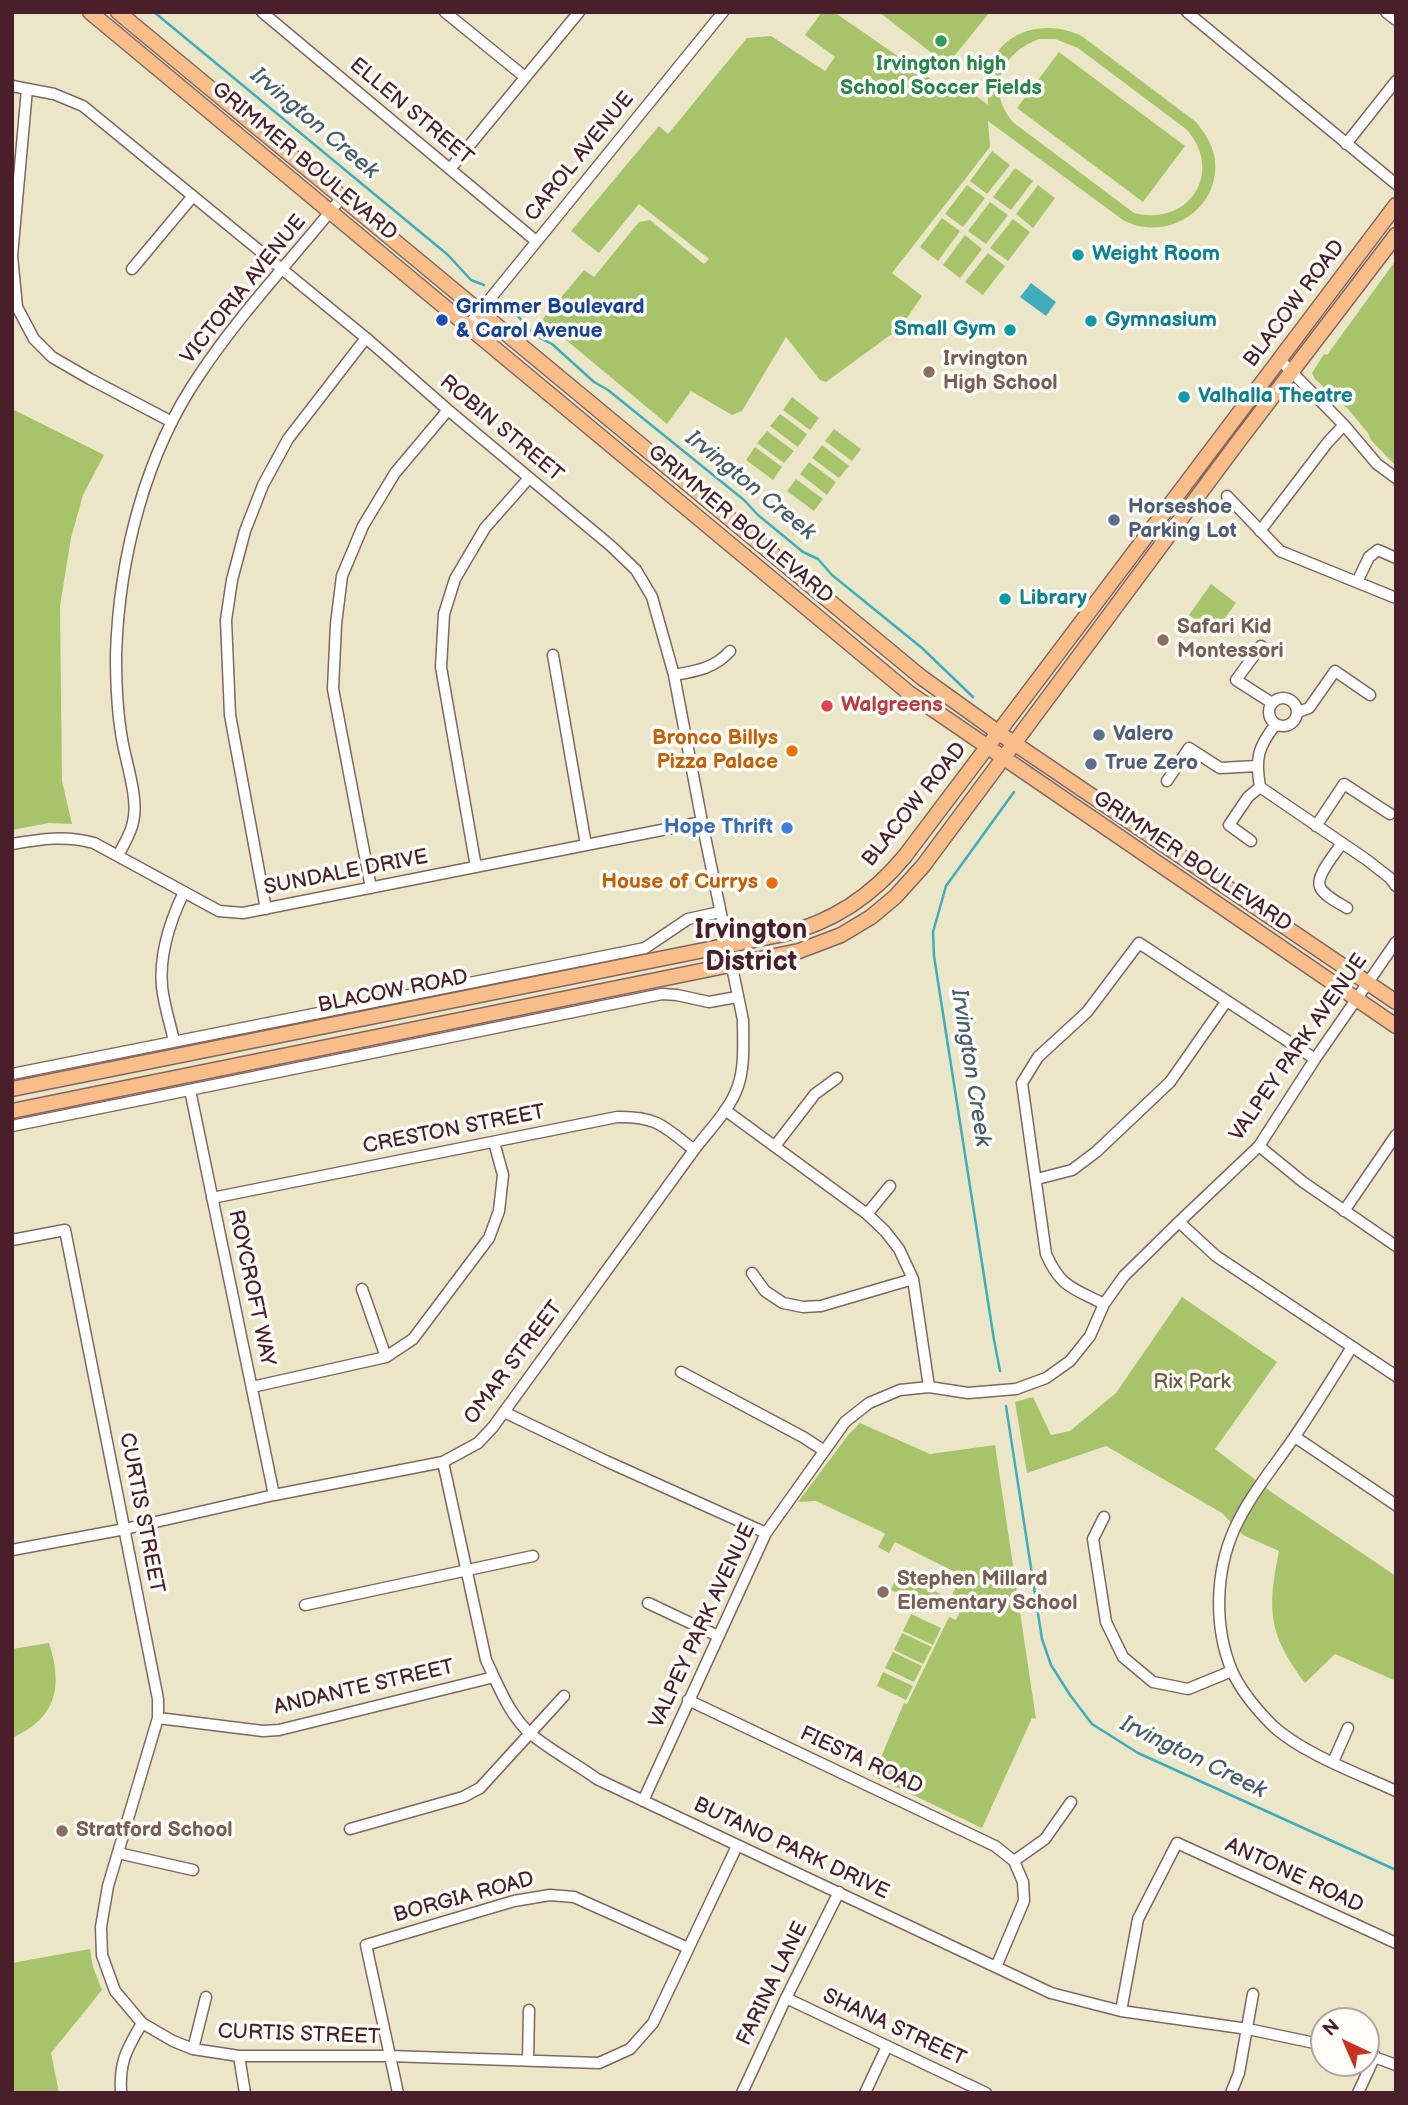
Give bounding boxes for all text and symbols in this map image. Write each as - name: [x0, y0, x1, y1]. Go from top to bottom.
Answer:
- marker: Irvington high School Soccer Fields: [933, 33, 949, 49]
- place label: Irvington high School Soccer Fields: [840, 52, 1042, 102]
- street label: ELLEN STREET: [344, 53, 478, 171]
- water label: Irvington Creek: [244, 62, 384, 186]
- street label: GRIMMER BOULEVARD: [206, 77, 402, 247]
- street label: CAROL AVENUE: [520, 87, 640, 227]
- street label: VICTORIA AVENUE: [176, 210, 312, 370]
- street label: BLACOW ROAD: [1239, 236, 1351, 372]
- place label: Weight Room: [1092, 242, 1220, 268]
- marker: Weight Room: [1070, 247, 1086, 263]
- place label: Grimmer Boulevard & Carol Avenue: [456, 295, 645, 345]
- place label: Gymnasium: [1105, 308, 1217, 334]
- marker: Grimmer Boulevard & Carol Avenue: [434, 312, 450, 328]
- marker: Gymnasium: [1083, 313, 1099, 329]
- place label: Small Gym: [894, 317, 996, 343]
- marker: Small Gym: [1002, 322, 1018, 338]
- place label: Irvington High School: [943, 347, 1058, 397]
- marker: Irvington High School: [921, 364, 937, 380]
- street label: ROBIN STREET: [434, 370, 568, 488]
- place label: Valhalla Theatre: [1198, 384, 1353, 410]
- marker: Valhalla Theatre: [1176, 389, 1192, 405]
- water label: Irvington Creek: [680, 425, 820, 547]
- street label: GRIMMER BOULEVARD: [642, 440, 838, 610]
- place label: Horseshoe Parking Lot: [1128, 495, 1237, 545]
- marker: Horseshoe Parking Lot: [1106, 512, 1122, 528]
- place label: Library: [1019, 586, 1087, 612]
- marker: Library: [997, 591, 1013, 607]
- place label: Safari Kid Montessori: [1177, 615, 1284, 665]
- marker: Safari Kid Montessori: [1155, 632, 1171, 648]
- place label: Walgreens: [841, 693, 943, 719]
- marker: Walgreens: [819, 698, 835, 714]
- place label: Valero: [1113, 722, 1174, 748]
- place label: Bronco Billys Pizza Palace: [652, 726, 778, 776]
- marker: Valero: [1091, 727, 1107, 743]
- street label: BLACOW ROAD: [857, 738, 973, 872]
- marker: Bronco Billys Pizza Palace: [784, 743, 800, 759]
- place label: True Zero: [1105, 751, 1198, 777]
- marker: True Zero: [1083, 756, 1099, 772]
- street label: GRIMMER BOULEVARD: [1088, 786, 1296, 938]
- place label: Hope Thrift: [664, 815, 773, 841]
- marker: Hope Thrift: [779, 820, 795, 836]
- street label: SUNDALE DRIVE: [262, 845, 430, 901]
- place label: House of Currys: [602, 870, 758, 896]
- marker: House of Currys: [764, 875, 780, 891]
- district label: Irvington District: [695, 914, 807, 980]
- street label: VALPEY PARK AVENUE: [1225, 950, 1373, 1146]
- street label: BLACOW ROAD: [316, 965, 470, 1019]
- water label: Irvington Creek: [944, 987, 996, 1149]
- street label: CRESTON STREET: [361, 1100, 547, 1160]
- street label: ROYCROFT WAY: [222, 1208, 280, 1368]
- street label: OMAR STREET: [459, 1296, 569, 1430]
- park label: Rix Park: [1153, 1370, 1231, 1396]
- street label: CURTIS STREET: [113, 1431, 169, 1595]
- street label: VALPEY PARK AVENUE: [645, 1520, 761, 1732]
- place label: Stephen Millard Elementary School: [897, 1567, 1077, 1617]
- marker: Stephen Millard Elementary School: [875, 1584, 891, 1600]
- street label: ANDANTE STREET: [271, 1655, 457, 1721]
- water label: Irvington Creek: [1115, 1711, 1271, 1805]
- street label: FIESTA ROAD: [796, 1722, 926, 1800]
- street label: BUTANO PARK DRIVE: [689, 1793, 893, 1905]
- place label: Stratford School: [76, 1818, 233, 1844]
- marker: Stratford School: [54, 1823, 70, 1839]
- street label: ANTONE ROAD: [1221, 1833, 1367, 1919]
- street label: BORGIA ROAD: [391, 1867, 537, 1929]
- street label: FARINA LANE: [732, 1918, 814, 2050]
- street label: SHANA STREET: [818, 1984, 970, 2072]
- north arrow: [1310, 2007, 1380, 2077]
- text: N: [1318, 2015, 1345, 2041]
- street label: CURTIS STREET: [217, 2020, 381, 2050]

